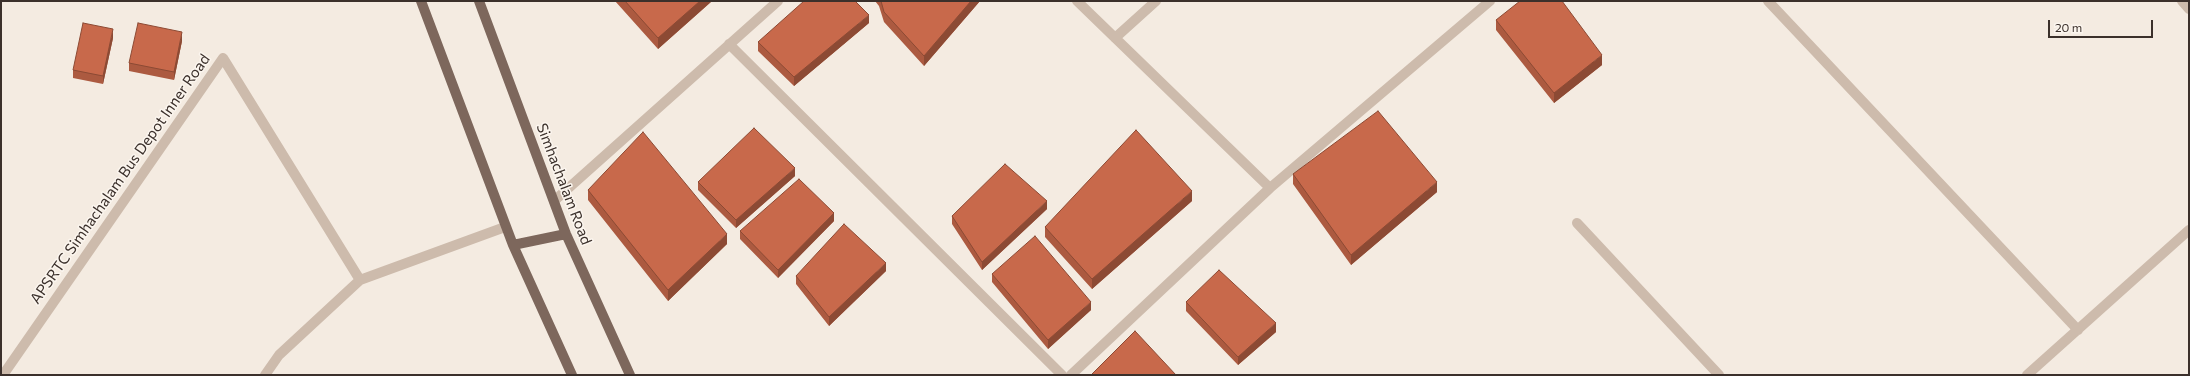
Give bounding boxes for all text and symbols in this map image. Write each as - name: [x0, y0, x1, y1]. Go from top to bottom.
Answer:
- scale bar: [2050, 12, 2155, 38]
- text: 20 m: [2055, 20, 2082, 34]
- street label: APSRTC Simhachalam Bus Depot Inner Road: [26, 51, 214, 307]
- street label: Simhachalam Road: [533, 121, 595, 247]

